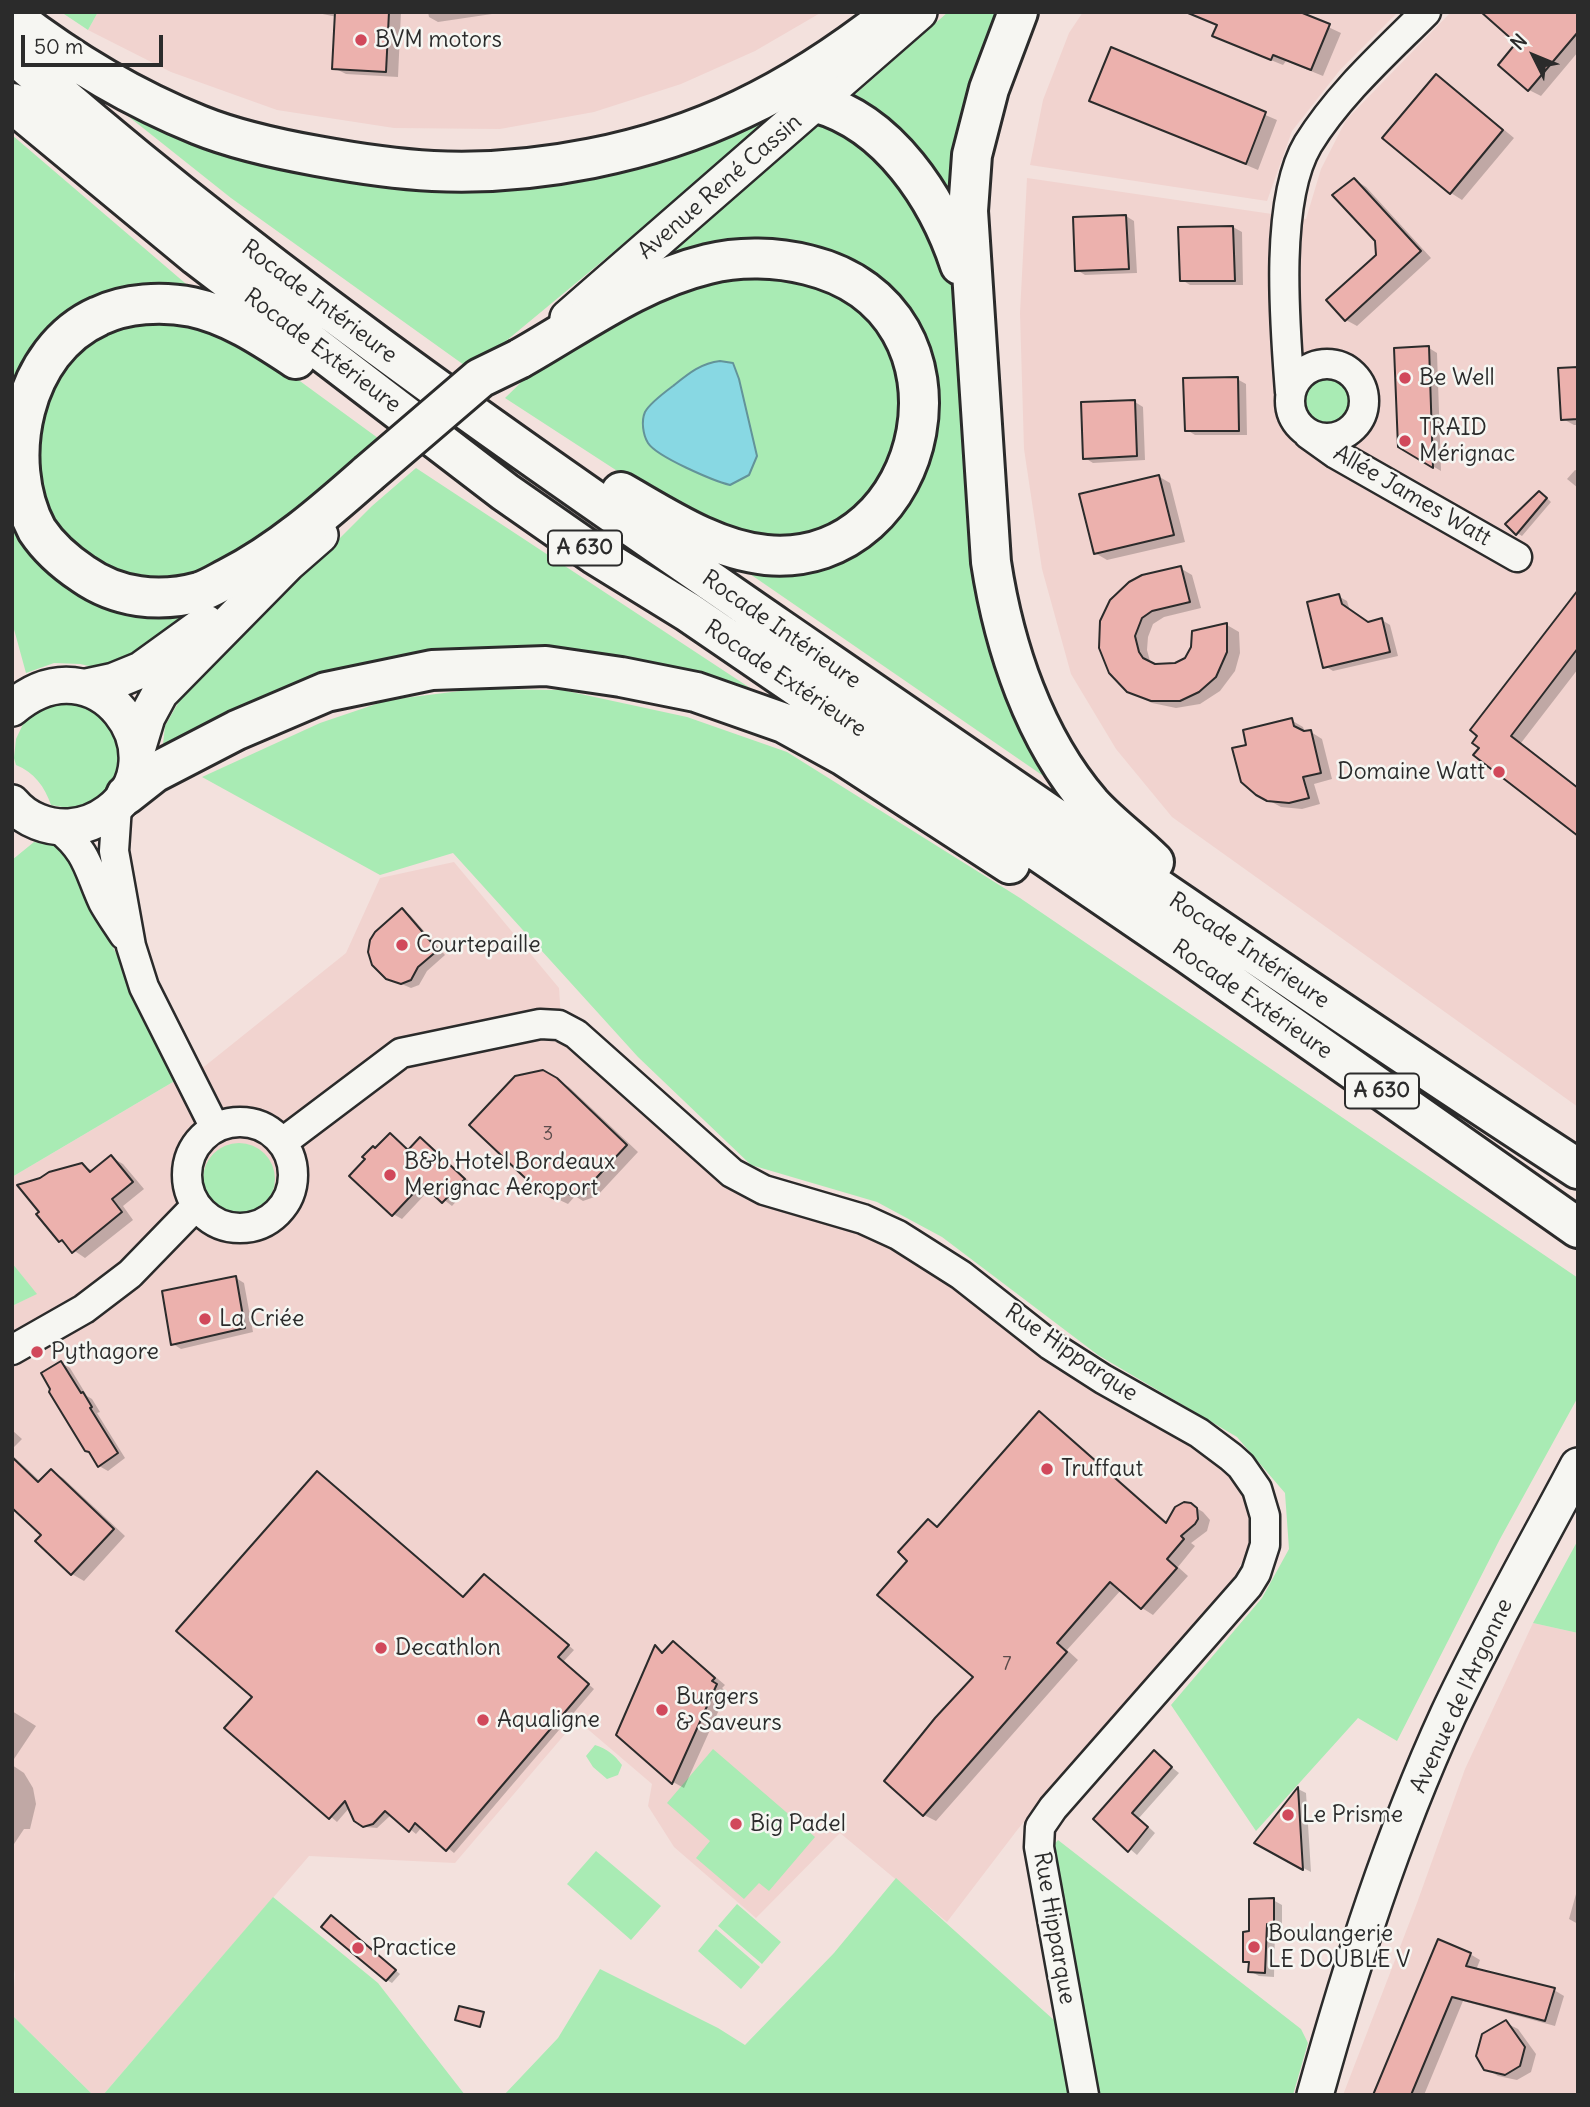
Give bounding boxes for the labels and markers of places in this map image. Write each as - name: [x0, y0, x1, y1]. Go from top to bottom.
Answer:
- place label: BVM motors: [375, 26, 502, 54]
- marker: BVM motors: [353, 32, 369, 48]
- place label: Be Well: [1419, 364, 1495, 392]
- marker: Be Well: [1397, 370, 1413, 386]
- place label: TRAID Mérignac: [1419, 414, 1515, 468]
- marker: TRAID Mérignac: [1397, 433, 1413, 449]
- place label: Domaine Watt: [1337, 758, 1485, 786]
- marker: Domaine Watt: [1491, 764, 1507, 780]
- place label: Courtepaille: [416, 931, 541, 959]
- marker: Courtepaille: [394, 937, 410, 953]
- place label: B&b Hotel Bordeaux Merignac Aéroport: [404, 1148, 615, 1202]
- marker: B&b Hotel Bordeaux Merignac Aéroport: [382, 1167, 398, 1183]
- place label: La Criée: [219, 1305, 304, 1333]
- marker: La Criée: [197, 1311, 213, 1327]
- place label: Pythagore: [51, 1338, 159, 1366]
- marker: Pythagore: [29, 1344, 45, 1360]
- place label: Truffaut: [1061, 1455, 1143, 1483]
- marker: Truffaut: [1039, 1461, 1055, 1477]
- place label: Decathlon: [395, 1634, 501, 1662]
- marker: Decathlon: [373, 1640, 389, 1656]
- place label: Burgers & Saveurs: [676, 1683, 782, 1737]
- marker: Burgers & Saveurs: [654, 1702, 670, 1718]
- place label: Aqualigne: [497, 1706, 600, 1734]
- marker: Aqualigne: [475, 1712, 491, 1728]
- place label: Le Prisme: [1302, 1801, 1403, 1829]
- marker: Le Prisme: [1280, 1807, 1296, 1823]
- place label: Big Padel: [750, 1810, 846, 1838]
- marker: Big Padel: [728, 1816, 744, 1832]
- place label: Boulangerie LE DOUBLE V: [1268, 1920, 1410, 1974]
- place label: Practice: [372, 1934, 456, 1962]
- marker: Boulangerie LE DOUBLE V: [1246, 1939, 1262, 1955]
- marker: Practice: [350, 1940, 366, 1956]

